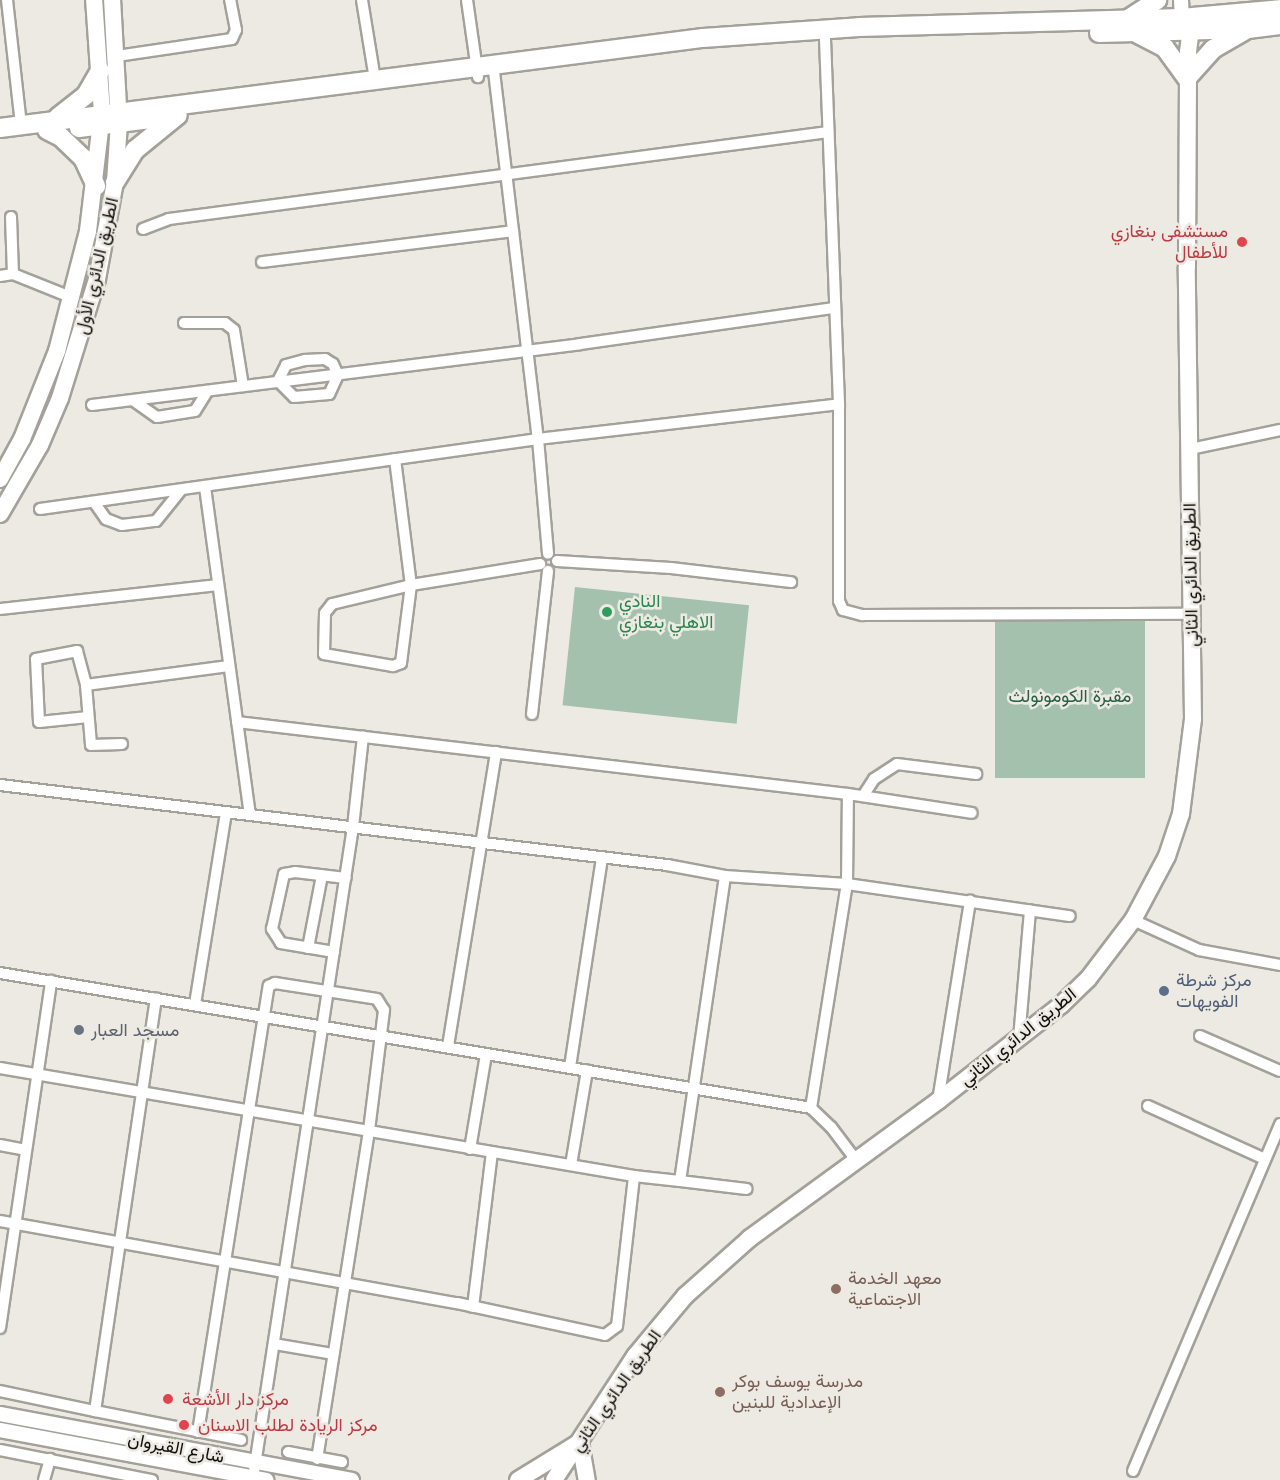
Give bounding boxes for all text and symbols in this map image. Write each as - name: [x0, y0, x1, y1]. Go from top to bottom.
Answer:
- street label: الطريق الدائري الأول: [71, 195, 123, 337]
- place label: مستشفى بنغازي للأطفال: [1111, 221, 1228, 264]
- marker: مستشفى بنغازي للأطفال: [1233, 233, 1251, 251]
- street label: الطريق الدائري الثاني: [1179, 503, 1203, 647]
- place label: النادي الاهلي بنغازي: [619, 591, 713, 634]
- marker: النادي الاهلي بنغازي: [600, 605, 614, 619]
- park label: مقبرة الكومونولث: [1009, 685, 1131, 707]
- place label: مركز شرطة الفويهات: [1176, 970, 1252, 1012]
- street label: الطريق الدائري الثاني: [955, 983, 1081, 1091]
- marker: مركز شرطة الفويهات: [1157, 984, 1171, 998]
- place label: مسجد العبار: [91, 1019, 179, 1041]
- marker: مسجد العبار: [72, 1023, 86, 1037]
- place label: معهد الخدمة الاجتماعية: [848, 1268, 941, 1310]
- marker: معهد الخدمة الاجتماعية: [829, 1282, 843, 1296]
- street label: الطريق الدائري الثاني: [566, 1326, 666, 1456]
- place label: مدرسة يوسف بوكر الإعدادية للبنين: [732, 1371, 863, 1414]
- marker: مدرسة يوسف بوكر الإعدادية للبنين: [713, 1385, 727, 1399]
- place label: مركز دار الأشعة: [182, 1388, 289, 1410]
- marker: مركز دار الأشعة: [159, 1390, 177, 1408]
- place label: مركز الريادة لطلب الاسنان: [198, 1414, 378, 1436]
- marker: مركز الريادة لطلب الاسنان: [175, 1416, 193, 1434]
- street label: شارع القيروان: [126, 1428, 226, 1468]

